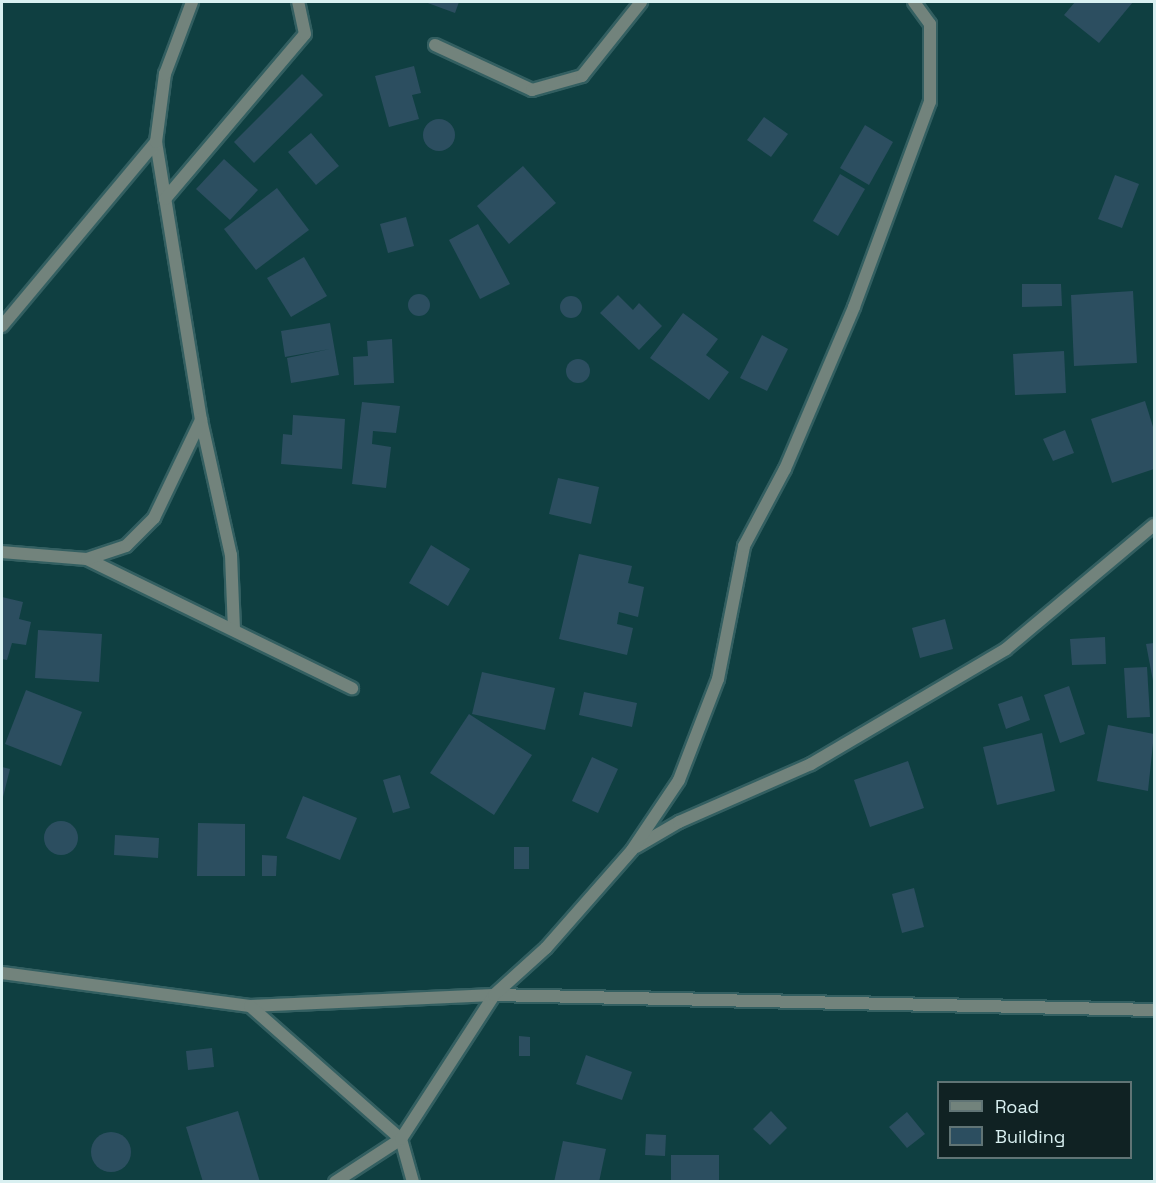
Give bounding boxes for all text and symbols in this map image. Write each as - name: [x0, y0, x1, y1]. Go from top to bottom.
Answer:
- legend: [937, 1081, 1132, 1159]
- text: Road: [995, 1095, 1039, 1118]
- text: Building: [995, 1125, 1065, 1148]

